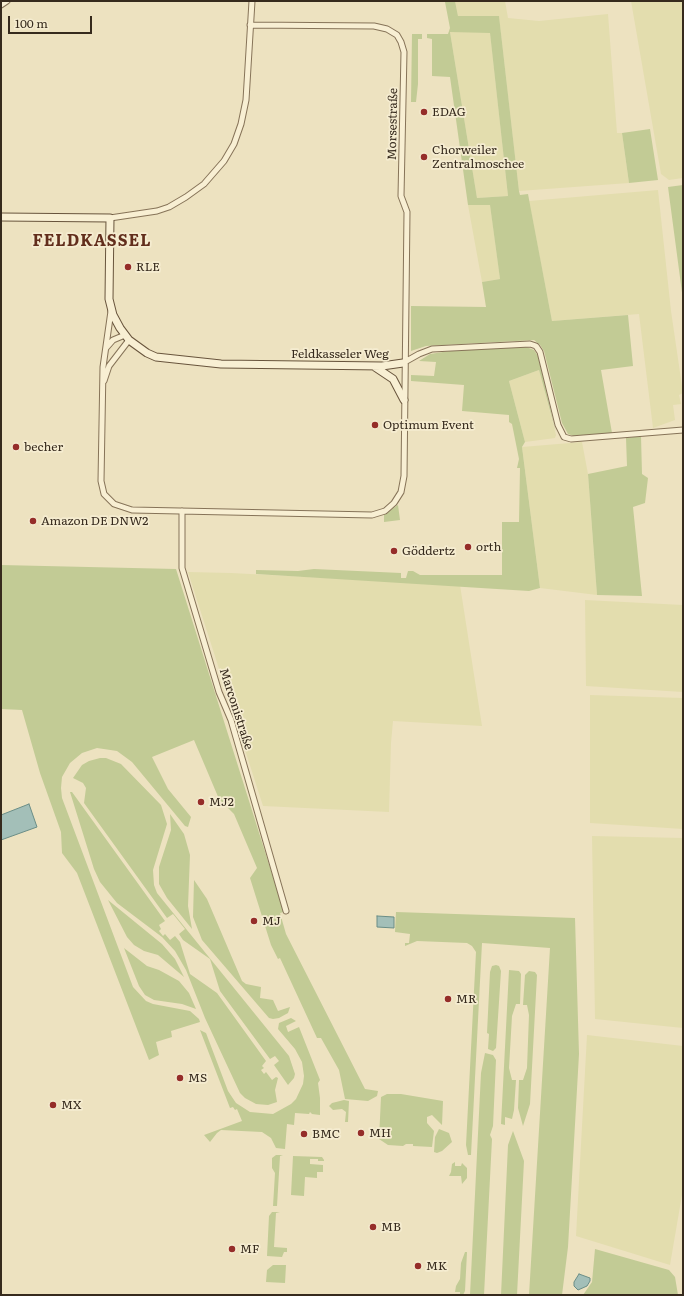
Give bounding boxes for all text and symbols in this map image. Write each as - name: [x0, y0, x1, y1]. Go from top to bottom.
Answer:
- scale bar: [10, 8, 94, 34]
- text: 100 m: [15, 14, 48, 32]
- street label: Morsestraße: [385, 88, 401, 160]
- place label: EDAG: [432, 105, 466, 119]
- marker: EDAG: [419, 107, 429, 117]
- place label: Chorweiler Zentralmoschee: [432, 143, 524, 171]
- marker: Chorweiler Zentralmoschee: [419, 152, 429, 162]
- district label: FELDKASSEL: [32, 231, 152, 251]
- place label: RLE: [136, 260, 160, 274]
- marker: RLE: [123, 262, 133, 272]
- street label: Feldkasseler Weg: [291, 347, 389, 361]
- place label: Optimum Event: [383, 418, 474, 432]
- marker: Optimum Event: [370, 420, 380, 430]
- place label: becher: [24, 440, 63, 454]
- marker: becher: [11, 442, 21, 452]
- place label: Amazon DE DNW2: [41, 514, 148, 528]
- marker: Amazon DE DNW2: [28, 516, 38, 526]
- place label: orth: [476, 540, 501, 554]
- marker: orth: [463, 542, 473, 552]
- place label: Göddertz: [402, 544, 455, 558]
- marker: Göddertz: [389, 546, 399, 556]
- street label: Marconistraße: [216, 666, 256, 752]
- place label: MJ2: [209, 795, 234, 809]
- marker: MJ2: [196, 797, 206, 807]
- place label: MJ: [262, 914, 281, 928]
- marker: MJ: [249, 916, 259, 926]
- place label: MR: [456, 992, 477, 1006]
- marker: MR: [443, 994, 453, 1004]
- place label: MS: [188, 1071, 207, 1085]
- marker: MS: [175, 1073, 185, 1083]
- place label: MX: [61, 1098, 82, 1112]
- marker: MX: [48, 1100, 58, 1110]
- place label: MH: [369, 1126, 391, 1140]
- place label: BMC: [312, 1127, 340, 1141]
- marker: MH: [356, 1128, 366, 1138]
- marker: BMC: [299, 1129, 309, 1139]
- place label: MB: [381, 1220, 401, 1234]
- marker: MB: [368, 1222, 378, 1232]
- place label: MF: [240, 1242, 259, 1256]
- marker: MF: [227, 1244, 237, 1254]
- place label: MK: [426, 1259, 447, 1273]
- marker: MK: [413, 1261, 423, 1271]

